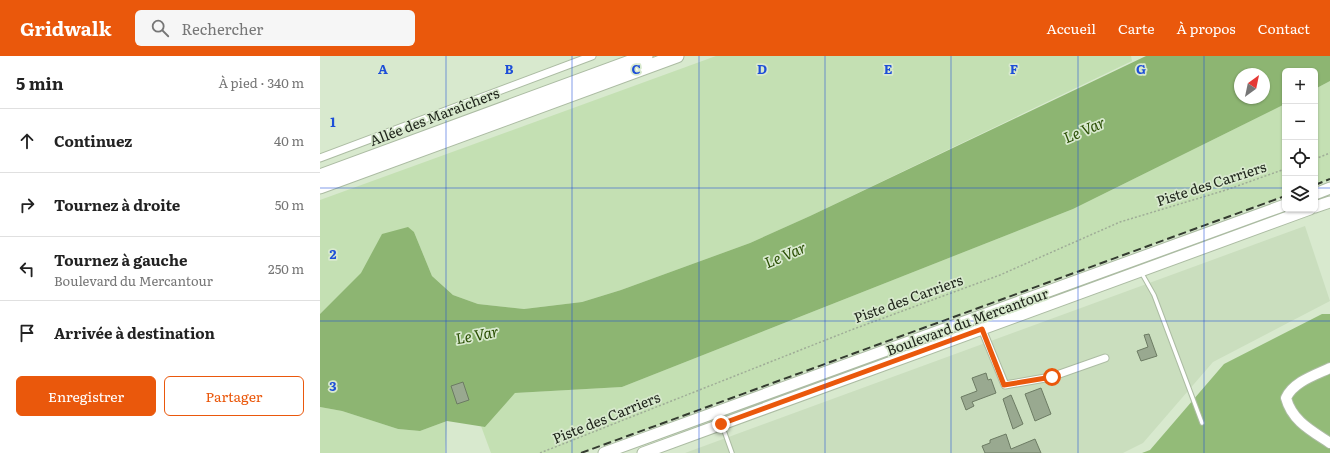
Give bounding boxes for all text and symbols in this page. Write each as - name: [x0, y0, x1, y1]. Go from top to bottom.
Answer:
- search box: [135, 10, 415, 46]
- text: Gridwalk: [20, 14, 111, 42]
- icon: search: [149, 17, 171, 39]
- text: Rechercher: [181, 17, 263, 40]
- text: Accueil: [1046, 18, 1096, 38]
- text: Carte: [1118, 18, 1155, 38]
- text: À propos: [1177, 18, 1236, 38]
- text: Contact: [1258, 18, 1310, 38]
- text: A: [378, 59, 388, 78]
- text: B: [505, 59, 514, 78]
- text: C: [631, 59, 641, 78]
- text: D: [757, 59, 767, 78]
- text: E: [884, 59, 893, 78]
- text: F: [1010, 59, 1018, 78]
- text: G: [1136, 59, 1146, 78]
- north arrow: [1234, 68, 1270, 104]
- map controls: [1282, 68, 1318, 212]
- button: +: [1282, 68, 1318, 104]
- text: 5 min: [16, 70, 64, 95]
- text: À pied · 340 m: [218, 73, 304, 92]
- street label: Allée des Maraîchers: [366, 82, 502, 150]
- button: −: [1282, 104, 1318, 140]
- water label: Le Var: [1060, 110, 1108, 148]
- text: 1: [330, 112, 336, 131]
- text: Continuez: [54, 129, 132, 152]
- icon: ahead: [16, 130, 38, 152]
- text: 40 m: [274, 131, 304, 150]
- button: locate: [1282, 140, 1318, 176]
- street label: Piste des Carriers: [1153, 156, 1269, 210]
- button: layers: [1282, 176, 1318, 212]
- text: Tournez à droite: [54, 193, 180, 216]
- icon: right: [16, 194, 38, 216]
- text: 50 m: [275, 195, 304, 214]
- water label: Le Var: [761, 235, 809, 273]
- text: 2: [330, 244, 337, 263]
- text: Tournez à gauche: [54, 248, 187, 271]
- icon: left: [16, 258, 38, 280]
- text: 250 m: [268, 259, 304, 278]
- street label: Piste des Carriers: [851, 269, 965, 327]
- text: Boulevard du Mercantour: [54, 271, 213, 290]
- street label: Boulevard du Mercantour: [883, 282, 1051, 360]
- water label: Le Var: [454, 319, 500, 349]
- text: Arrivée à destination: [54, 321, 215, 344]
- icon: arrive: [16, 322, 38, 344]
- route start: [1043, 368, 1061, 386]
- button: Enregistrer: [16, 376, 156, 416]
- button: Partager: [164, 376, 304, 416]
- text: 3: [329, 376, 337, 395]
- street label: Piste des Carriers: [549, 386, 663, 448]
- route end: [712, 415, 730, 433]

